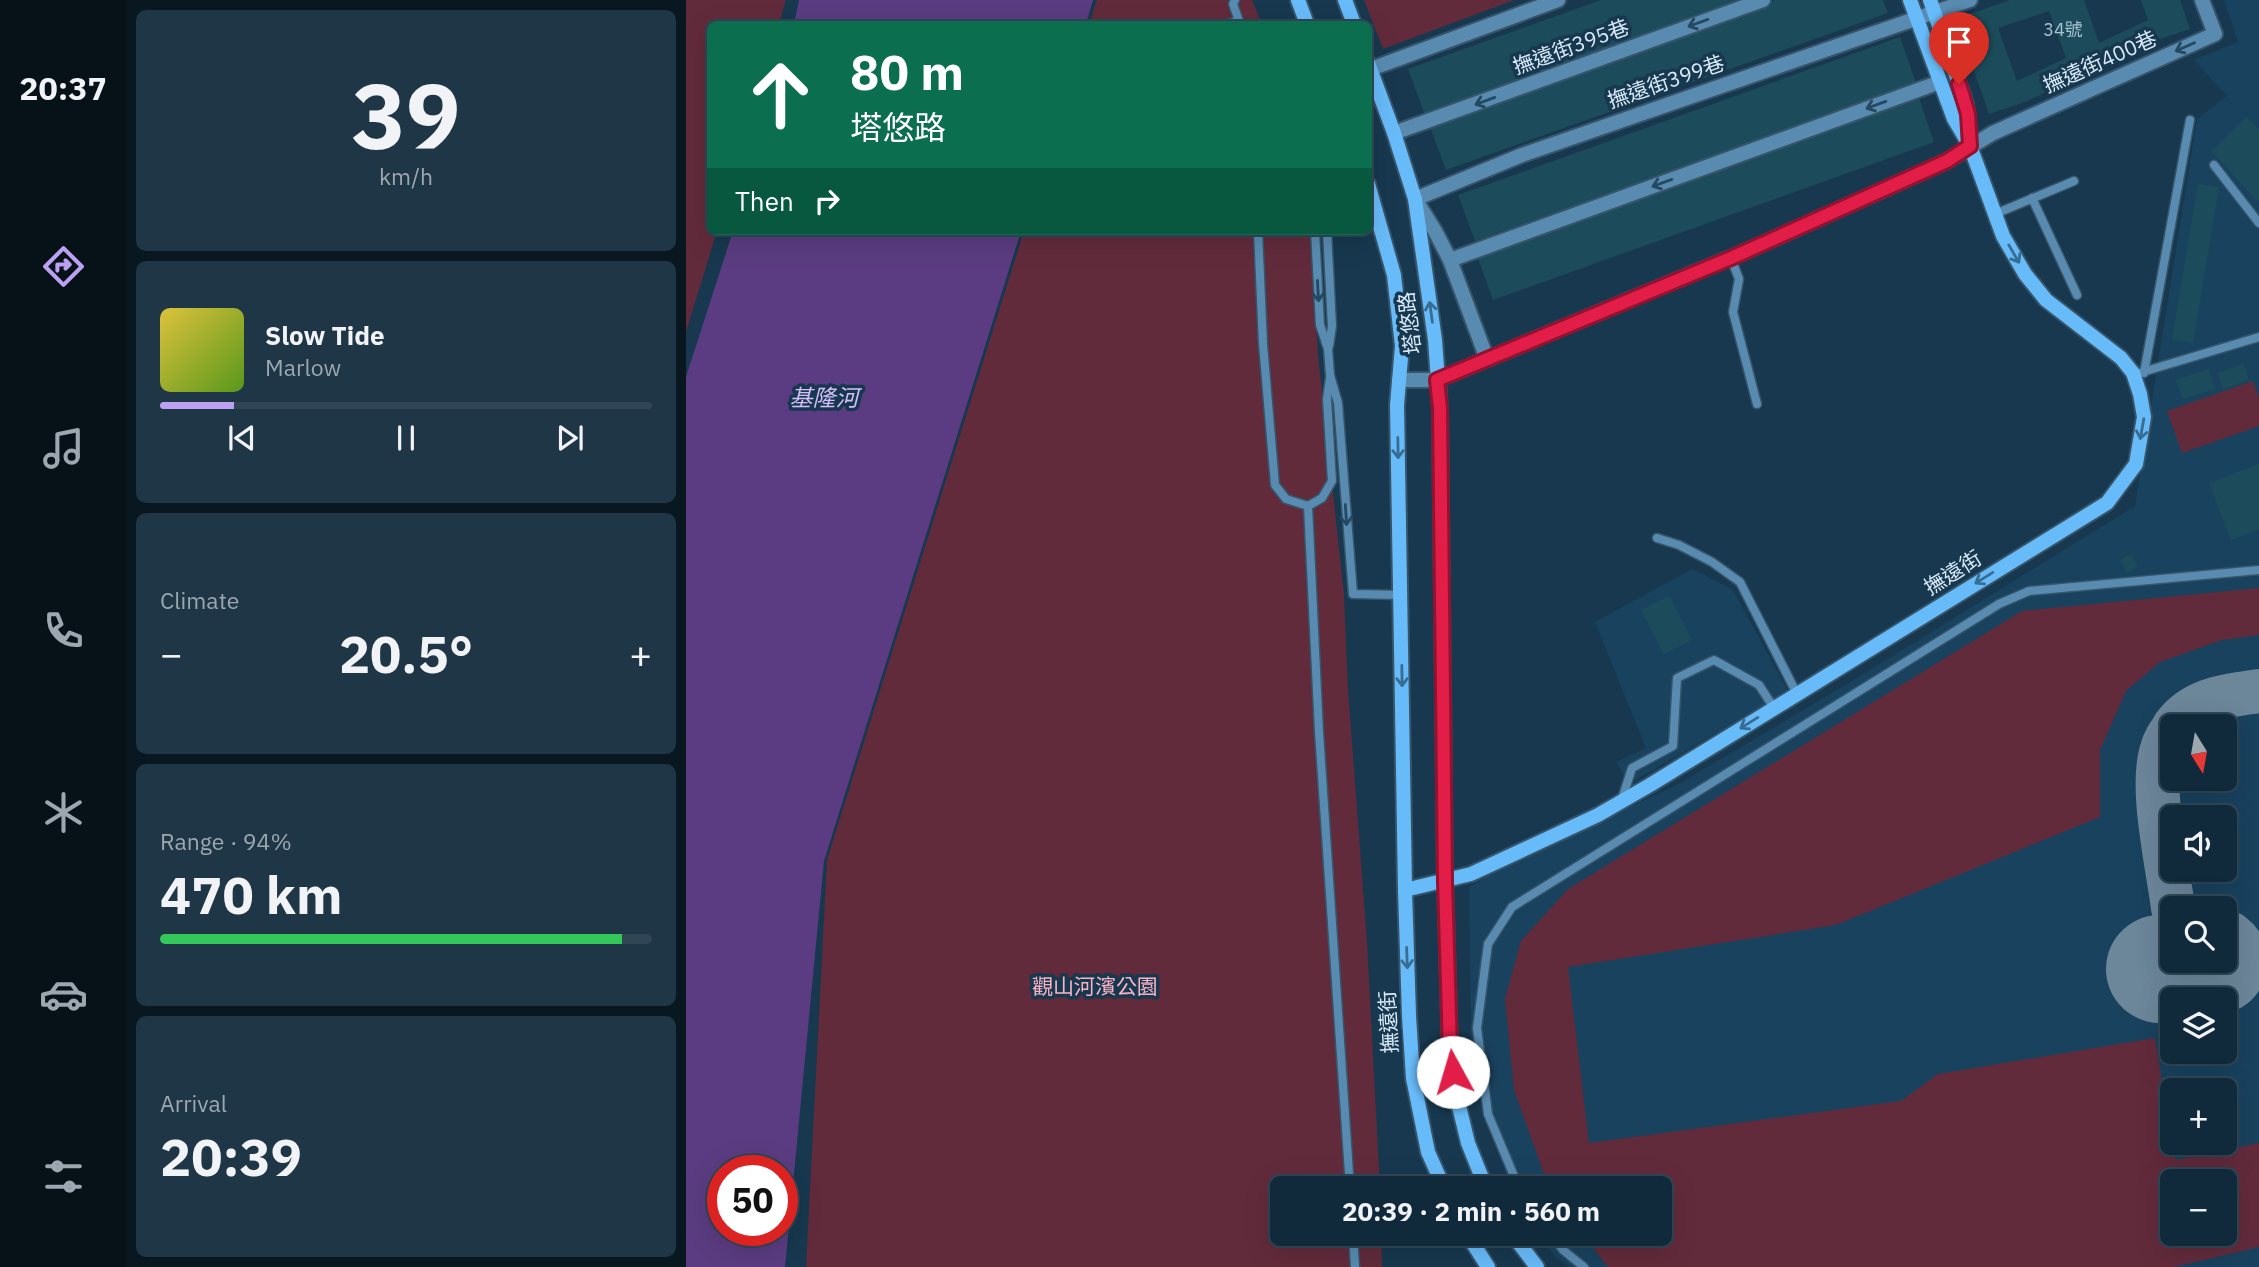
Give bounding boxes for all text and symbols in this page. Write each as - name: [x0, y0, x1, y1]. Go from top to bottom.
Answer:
- street label: 撫遠街395巷: [1509, 12, 1633, 80]
- pin: [1929, 12.0, 1989, 84]
- one-way arrow: [1688, 18, 1710, 30]
- house number: 34號: [2043, 18, 2083, 41]
- icon: arrive: [1940, 23, 1978, 61]
- street label: 撫遠街400巷: [2038, 24, 2161, 99]
- text: 80 m: [850, 40, 964, 103]
- one-way arrow: [2175, 41, 2197, 54]
- street label: 撫遠街399巷: [1604, 48, 1728, 114]
- icon: ahead: [735, 49, 826, 140]
- text: 39: [351, 56, 461, 174]
- text: 20:37: [19, 67, 107, 109]
- one-way arrow: [1474, 95, 1496, 108]
- one-way arrow: [1865, 100, 1887, 112]
- text: 塔悠路: [850, 106, 946, 148]
- text: km/h: [379, 161, 433, 191]
- one-way arrow: [1652, 178, 1674, 190]
- icon: right: [808, 182, 846, 220]
- text: Then: [735, 184, 794, 218]
- icon: directions: [39, 242, 88, 291]
- one-way arrow: [2007, 244, 2021, 264]
- one-way arrow: [1312, 279, 1325, 302]
- street label: 塔悠路: [1391, 290, 1427, 356]
- one-way arrow: [1424, 301, 1437, 324]
- text: Slow Tide: [265, 318, 385, 352]
- text: Marlow: [265, 352, 341, 382]
- water label: 基隆河: [790, 382, 863, 412]
- one-way arrow: [2135, 417, 2148, 440]
- icon: previous: [223, 419, 261, 457]
- icon: pause: [387, 419, 425, 457]
- icon: next: [551, 419, 589, 457]
- icon: music: [39, 424, 88, 473]
- one-way arrow: [1391, 437, 1404, 460]
- one-way arrow: [1340, 503, 1353, 526]
- street label: 撫遠街: [1918, 544, 1987, 601]
- one-way arrow: [1975, 572, 1995, 586]
- text: Climate: [160, 585, 239, 615]
- icon: phone: [39, 606, 88, 655]
- text: 20.5°: [339, 620, 473, 687]
- text: −: [160, 629, 183, 678]
- text: +: [629, 629, 652, 678]
- one-way arrow: [1395, 664, 1409, 687]
- north arrow: [2160, 714, 2236, 791]
- map controls: [2160, 714, 2237, 1246]
- one-way arrow: [1740, 717, 1760, 731]
- icon: climate: [39, 788, 88, 837]
- button: sound: [2160, 805, 2237, 882]
- text: Range · 94%: [160, 826, 292, 856]
- text: 470 km: [160, 861, 342, 928]
- button: search: [2160, 896, 2237, 973]
- one-way arrow: [1400, 947, 1414, 970]
- icon: car: [39, 970, 88, 1019]
- park label: 觀山河濱公園: [1032, 972, 1158, 1000]
- button: layers: [2160, 987, 2237, 1064]
- street label: 撫遠街: [1372, 990, 1404, 1054]
- position arrow: [1416, 1035, 1490, 1109]
- button: +: [2160, 1078, 2237, 1155]
- text: Arrival: [160, 1088, 227, 1118]
- text: 20:39: [160, 1123, 302, 1190]
- icon: filters: [39, 1152, 88, 1201]
- speed limit sign: 50: [707, 1155, 798, 1246]
- button: −: [2160, 1169, 2237, 1246]
- text: 20:39 · 2 min · 560 m: [1342, 1194, 1600, 1228]

